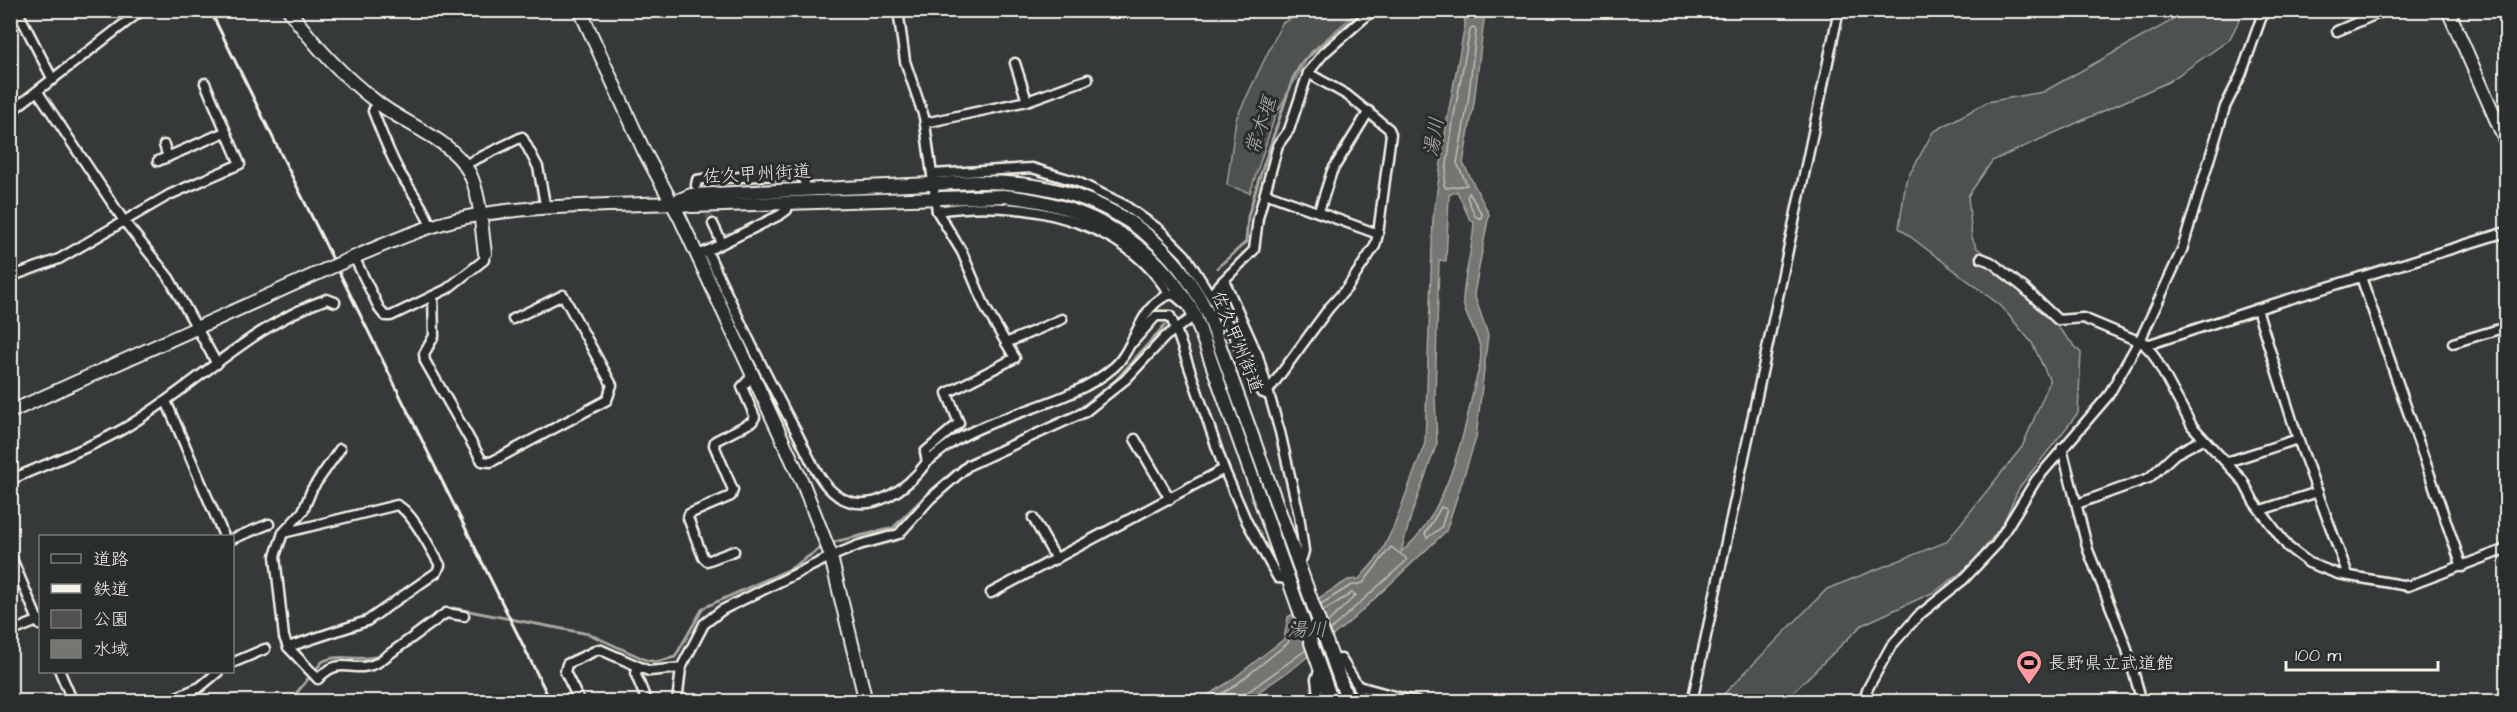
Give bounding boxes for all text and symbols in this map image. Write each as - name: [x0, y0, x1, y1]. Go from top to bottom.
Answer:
- water label: 常木堰: [1238, 91, 1285, 159]
- water label: 湯川: [1417, 115, 1451, 159]
- street label: 佐久甲州街道: [702, 159, 812, 189]
- street label: 佐久甲州街道: [1205, 287, 1269, 397]
- legend: [39, 535, 234, 673]
- text: 道路: [93, 547, 129, 572]
- text: 鉄道: [93, 577, 129, 602]
- text: 公園: [93, 607, 129, 632]
- water label: 湯川: [1287, 616, 1327, 644]
- scale bar: [2286, 634, 2438, 672]
- text: 水域: [93, 637, 129, 662]
- text: 100 m: [2295, 643, 2341, 668]
- sports icon: 長野県立武道館: [2014, 648, 2044, 686]
- place label: 長野県立武道館: [2048, 651, 2174, 676]

